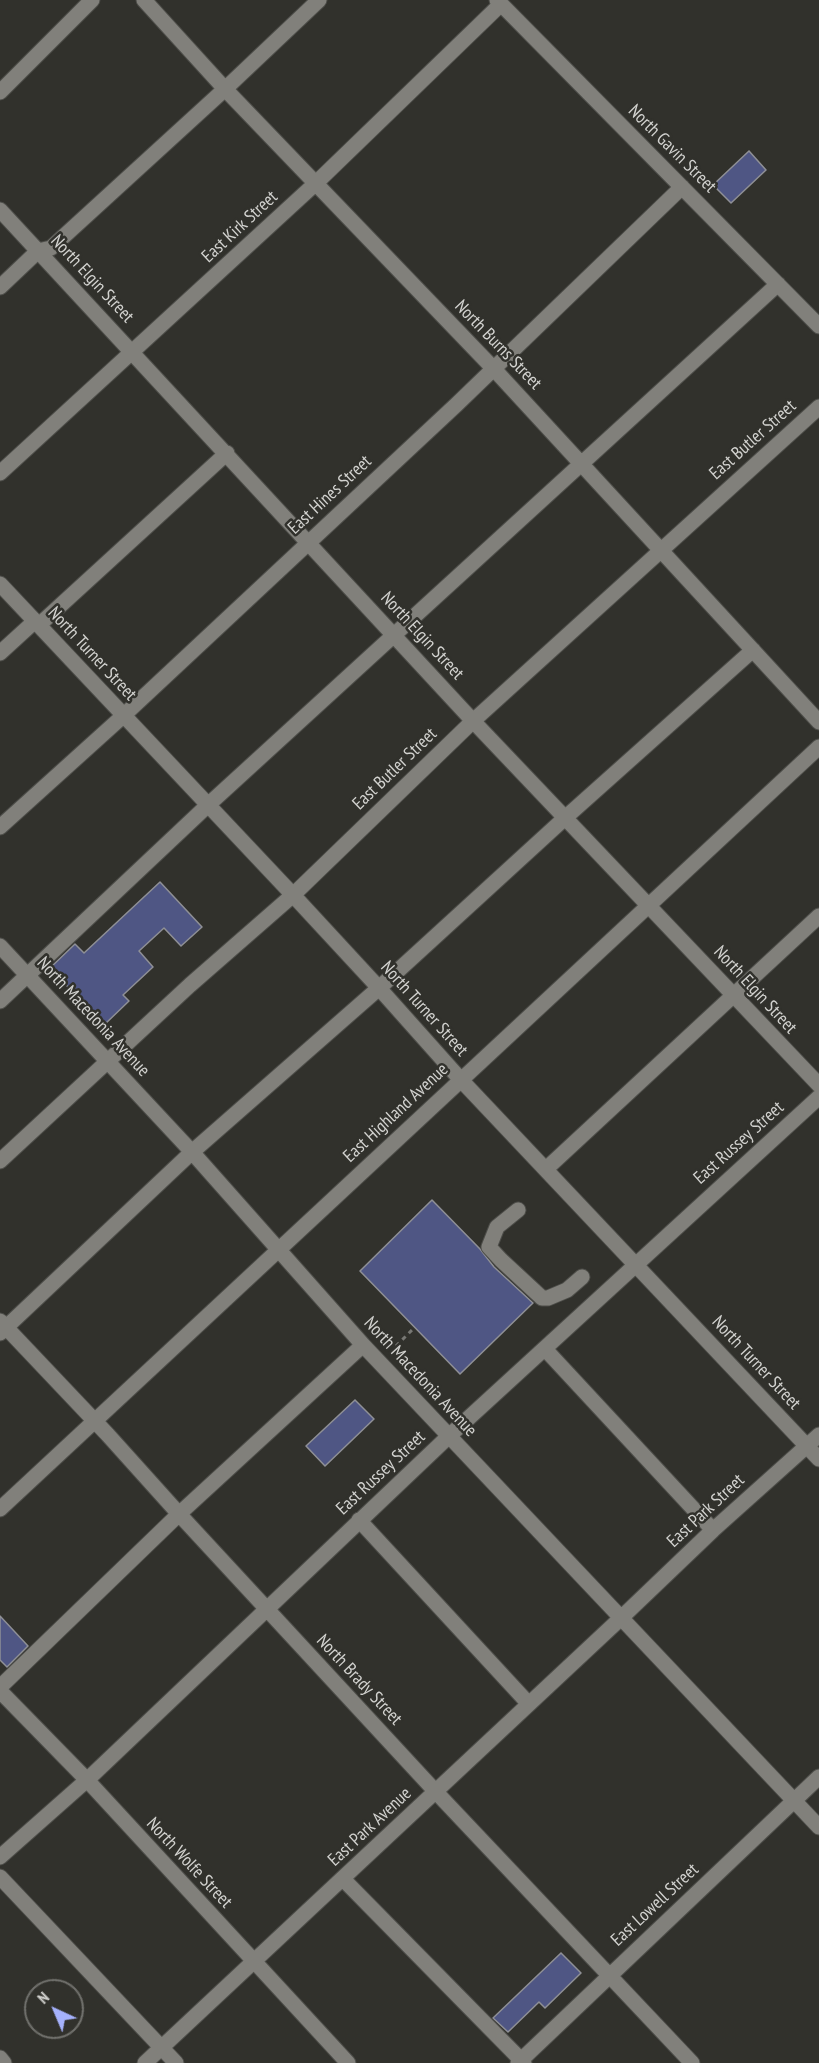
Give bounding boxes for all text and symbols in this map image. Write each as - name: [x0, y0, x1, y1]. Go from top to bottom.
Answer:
- street label: North Gavin Street: [624, 101, 720, 197]
- street label: East Kirk Street: [198, 187, 282, 267]
- street label: North Elgin Street: [46, 231, 138, 327]
- street label: North Burns Street: [450, 296, 546, 394]
- street label: East Butler Street: [705, 396, 801, 484]
- street label: East Hines Street: [284, 451, 376, 539]
- street label: North Elgin Street: [376, 588, 468, 684]
- street label: North Turner Street: [43, 603, 141, 705]
- street label: East Butler Street: [348, 723, 442, 815]
- street label: North Elgin Street: [709, 942, 801, 1038]
- street label: North Macedonia Avenue: [32, 953, 154, 1081]
- street label: North Turner Street: [376, 957, 472, 1061]
- street label: East Highland Avenue: [339, 1059, 453, 1167]
- street label: East Russey Street: [690, 1097, 788, 1189]
- street label: North Turner Street: [707, 1312, 805, 1414]
- street label: North Macedonia Avenue: [359, 1313, 481, 1441]
- street label: East Russey Street: [332, 1426, 430, 1520]
- street label: East Park Street: [663, 1470, 749, 1552]
- street label: North Brady Street: [312, 1630, 406, 1730]
- street label: East Park Avenue: [324, 1783, 416, 1871]
- street label: North Wolfe Street: [142, 1813, 236, 1913]
- street label: East Lowell Street: [607, 1859, 703, 1951]
- north arrow: [24, 1979, 84, 2039]
- text: N: [33, 1987, 53, 2008]

